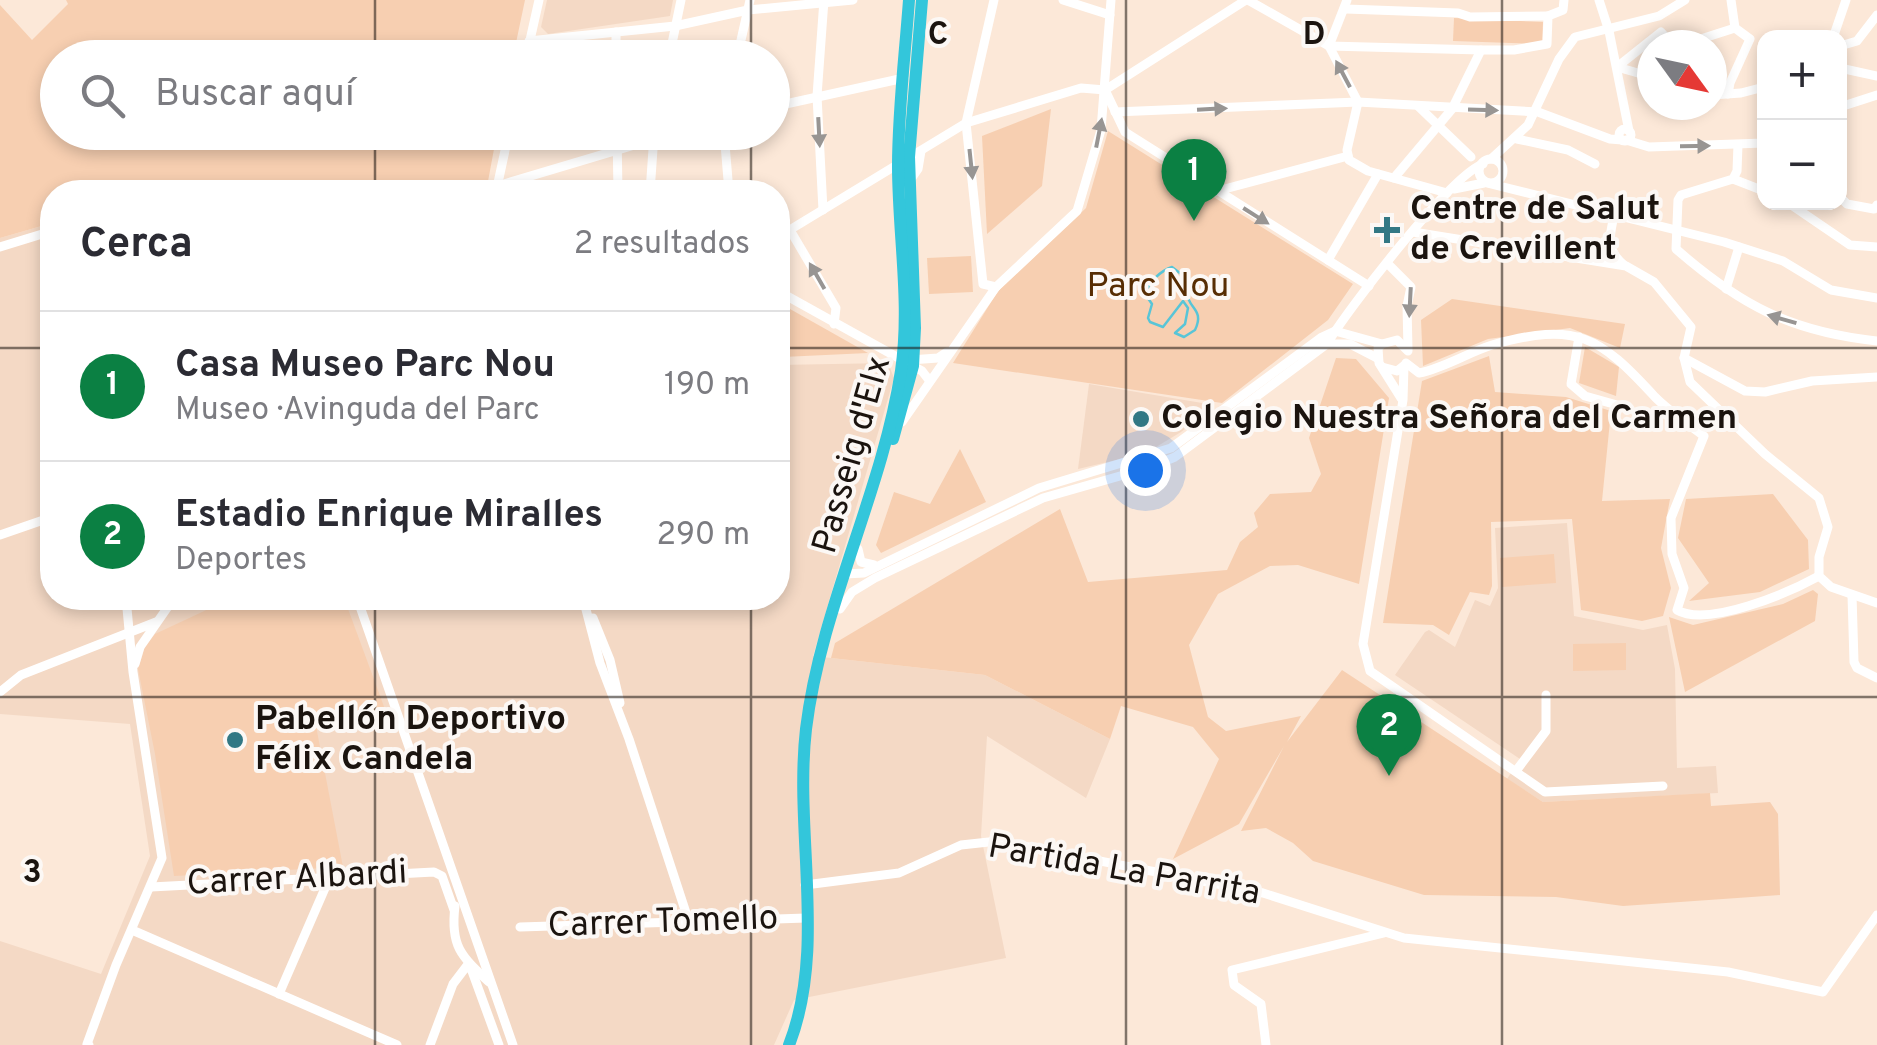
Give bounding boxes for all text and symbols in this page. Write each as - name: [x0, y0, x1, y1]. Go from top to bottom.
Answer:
- text: C: [928, 16, 948, 56]
- text: D: [1303, 16, 1325, 56]
- north arrow: [1637, 30, 1727, 120]
- map controls: [1757, 30, 1847, 210]
- button: +: [1757, 30, 1847, 120]
- search box: [40, 40, 790, 150]
- one-way arrow: [1335, 59, 1352, 88]
- icon: search: [75, 68, 130, 123]
- text: Buscar aquí: [155, 71, 355, 120]
- one-way arrow: [1197, 100, 1229, 116]
- one-way arrow: [1467, 103, 1499, 119]
- one-way arrow: [811, 117, 827, 149]
- one-way arrow: [1091, 117, 1107, 148]
- button: −: [1757, 120, 1847, 210]
- pin: 1: [1162, 138, 1226, 221]
- one-way arrow: [1679, 138, 1711, 154]
- one-way arrow: [963, 149, 979, 181]
- place label: Centre de Salut de Crevillent: [1410, 188, 1660, 272]
- one-way arrow: [1242, 206, 1270, 224]
- marker: Centre de Salut de Crevillent: [1374, 217, 1400, 243]
- text: Cerca: [80, 219, 193, 272]
- text: 2 resultados: [574, 225, 750, 265]
- one-way arrow: [809, 262, 826, 290]
- park label: Parc Nou: [1087, 265, 1229, 309]
- one-way arrow: [1402, 287, 1418, 318]
- one-way arrow: [1767, 311, 1797, 326]
- text: Casa Museo Parc Nou: [175, 342, 555, 391]
- street label: Passeig d'Elx: [804, 351, 902, 559]
- text: 1: [106, 366, 119, 406]
- text: 190 m: [664, 366, 750, 406]
- text: Museo · Avinguda del Parc: [175, 391, 540, 431]
- place label: Colegio Nuestra Señora del Carmen: [1161, 397, 1737, 441]
- marker: Colegio Nuestra Señora del Carmen: [1130, 408, 1152, 430]
- your location: [1120, 445, 1171, 496]
- text: Estadio Enrique Miralles: [175, 492, 603, 541]
- text: 2: [103, 516, 122, 556]
- text: 290 m: [656, 516, 750, 556]
- text: Deportes: [175, 541, 307, 581]
- pin: 2: [1356, 694, 1422, 776]
- place label: Pabellón Deportivo Félix Candela: [255, 698, 566, 782]
- marker: Pabellón Deportivo Félix Candela: [224, 729, 246, 751]
- street label: Partida La Parrita: [984, 825, 1264, 917]
- street label: Carrer Albardi: [186, 851, 408, 907]
- text: 3: [22, 854, 42, 894]
- street label: Carrer Tomello: [547, 897, 779, 949]

